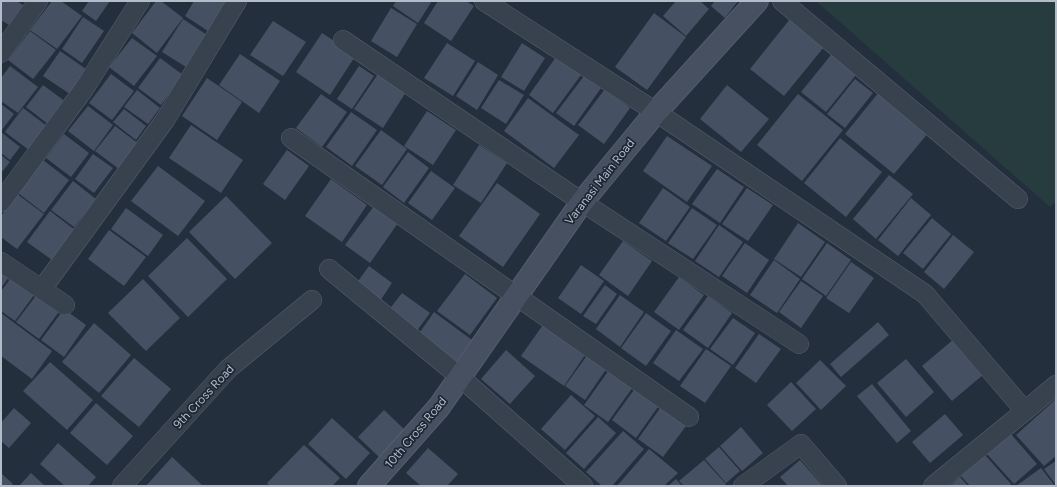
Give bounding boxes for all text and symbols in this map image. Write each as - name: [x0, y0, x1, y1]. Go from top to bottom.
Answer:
- street label: Varanasi Main Road: [562, 136, 638, 228]
- street label: 9th Cross Road: [171, 362, 237, 432]
- street label: 10th Cross Road: [382, 395, 450, 471]

